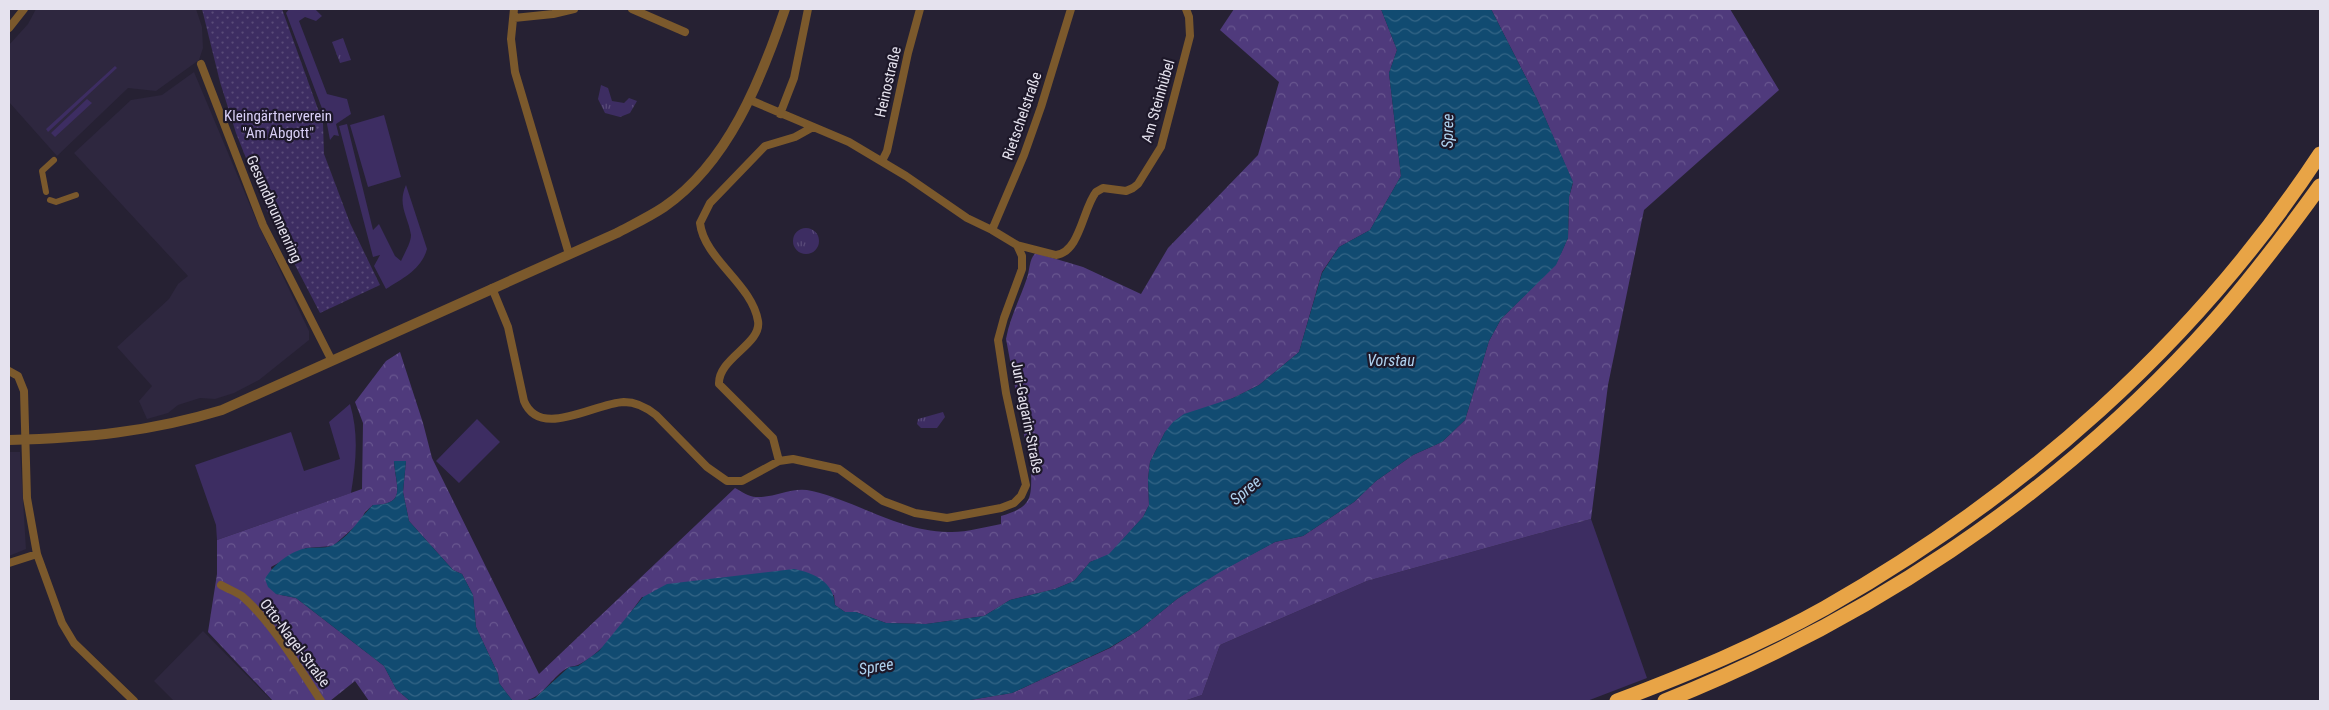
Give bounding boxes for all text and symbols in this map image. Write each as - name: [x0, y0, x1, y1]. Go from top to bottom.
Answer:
- street label: Heinostraße: [871, 45, 905, 119]
- street label: Am Steinhübel: [1138, 57, 1178, 145]
- street label: Rietschelstraße: [999, 70, 1045, 162]
- park label: Kleingärtnerverein "Am Abgott": [224, 107, 332, 142]
- water label: Spree: [1438, 113, 1457, 149]
- street label: Gesundbrunnenring: [242, 153, 306, 265]
- water label: Vorstau: [1367, 351, 1415, 370]
- street label: Juri-Gagarin-Straße: [1007, 359, 1047, 475]
- water label: Spree: [1226, 472, 1265, 509]
- street label: Otto-Nagel-Straße: [256, 595, 334, 691]
- water label: Spree: [857, 654, 895, 679]

